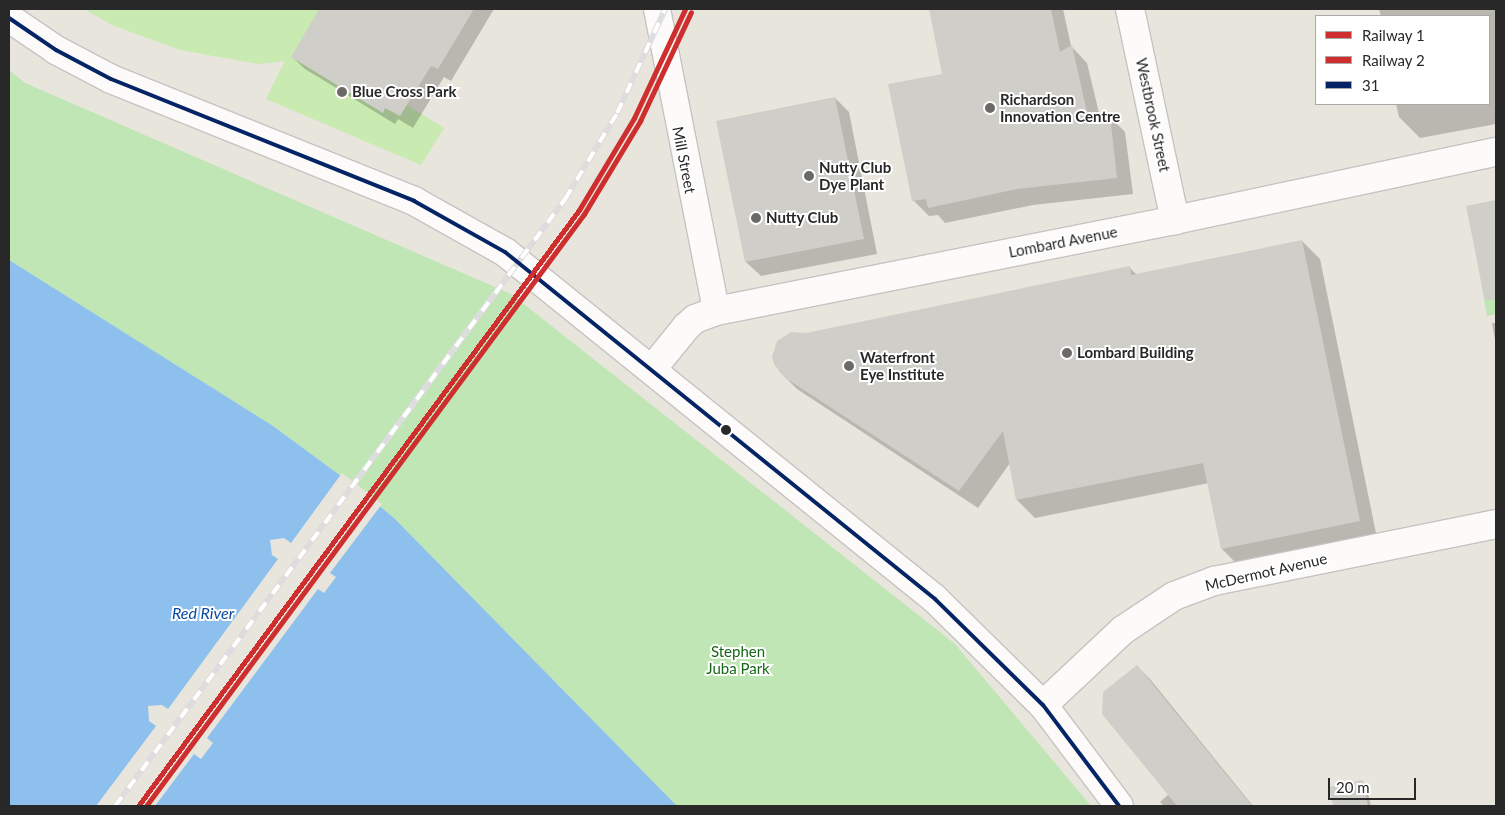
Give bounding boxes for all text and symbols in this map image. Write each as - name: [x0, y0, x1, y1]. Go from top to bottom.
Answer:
- legend: [1315, 15, 1490, 105]
- text: Railway 1: [1362, 26, 1425, 44]
- text: Railway 2: [1362, 51, 1425, 69]
- street label: Westbrook Street: [1132, 56, 1174, 174]
- text: 31: [1362, 76, 1379, 94]
- place label: Blue Cross Park: [352, 83, 457, 101]
- marker: Blue Cross Park: [336, 86, 348, 98]
- place label: Richardson Innovation Centre: [1000, 90, 1120, 125]
- marker: Richardson Innovation Centre: [984, 102, 996, 114]
- street label: Mill Street: [669, 125, 699, 195]
- place label: Nutty Club Dye Plant: [819, 158, 892, 193]
- marker: Nutty Club Dye Plant: [803, 170, 815, 182]
- place label: Nutty Club: [766, 209, 839, 227]
- marker: Nutty Club: [750, 212, 762, 224]
- street label: Lombard Avenue: [1007, 223, 1119, 261]
- place label: Lombard Building: [1077, 344, 1194, 362]
- marker: Lombard Building: [1061, 347, 1073, 359]
- place label: Waterfront Eye Institute: [860, 348, 944, 383]
- marker: Waterfront Eye Institute: [842, 359, 856, 373]
- unlabelled marker: [721, 425, 731, 435]
- street label: McDermot Avenue: [1203, 549, 1329, 595]
- water label: Red River: [172, 603, 234, 623]
- park label: Stephen Juba Park: [706, 642, 770, 677]
- scale bar: [1330, 768, 1418, 800]
- text: 20 m: [1336, 778, 1370, 796]

